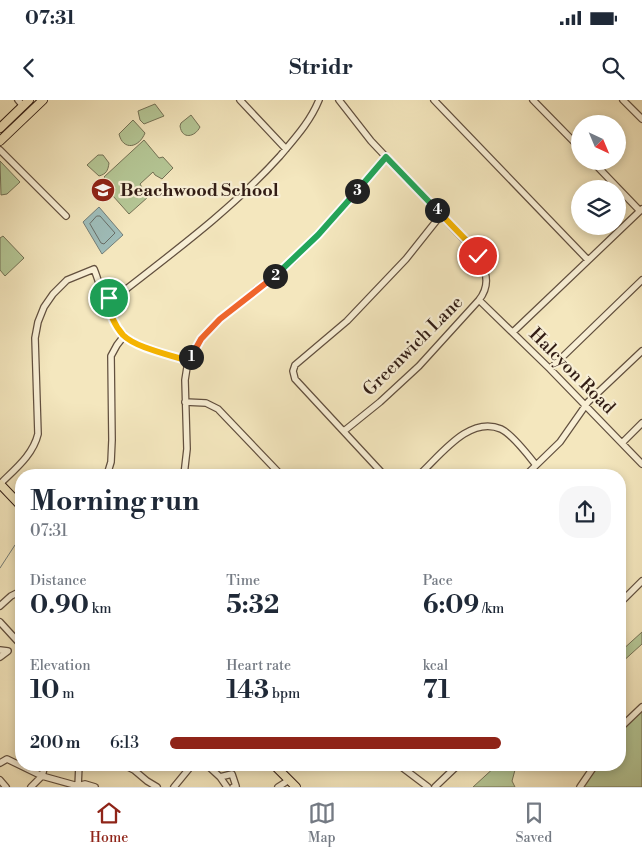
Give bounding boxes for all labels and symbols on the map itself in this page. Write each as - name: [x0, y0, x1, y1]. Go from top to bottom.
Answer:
- north arrow: [571, 115, 626, 170]
- school or university icon: Beachwood School: [90, 177, 116, 203]
- pin: 3: [344, 178, 370, 204]
- place label: Beachwood School: [120, 179, 279, 202]
- pin: 4: [424, 198, 450, 222]
- pin: [457, 235, 499, 277]
- pin: 2: [262, 264, 288, 288]
- pin: [88, 277, 130, 319]
- street label: Greenwich Lane: [358, 291, 468, 401]
- street label: Halcyon Road: [524, 323, 620, 419]
- pin: 1: [178, 344, 204, 370]

